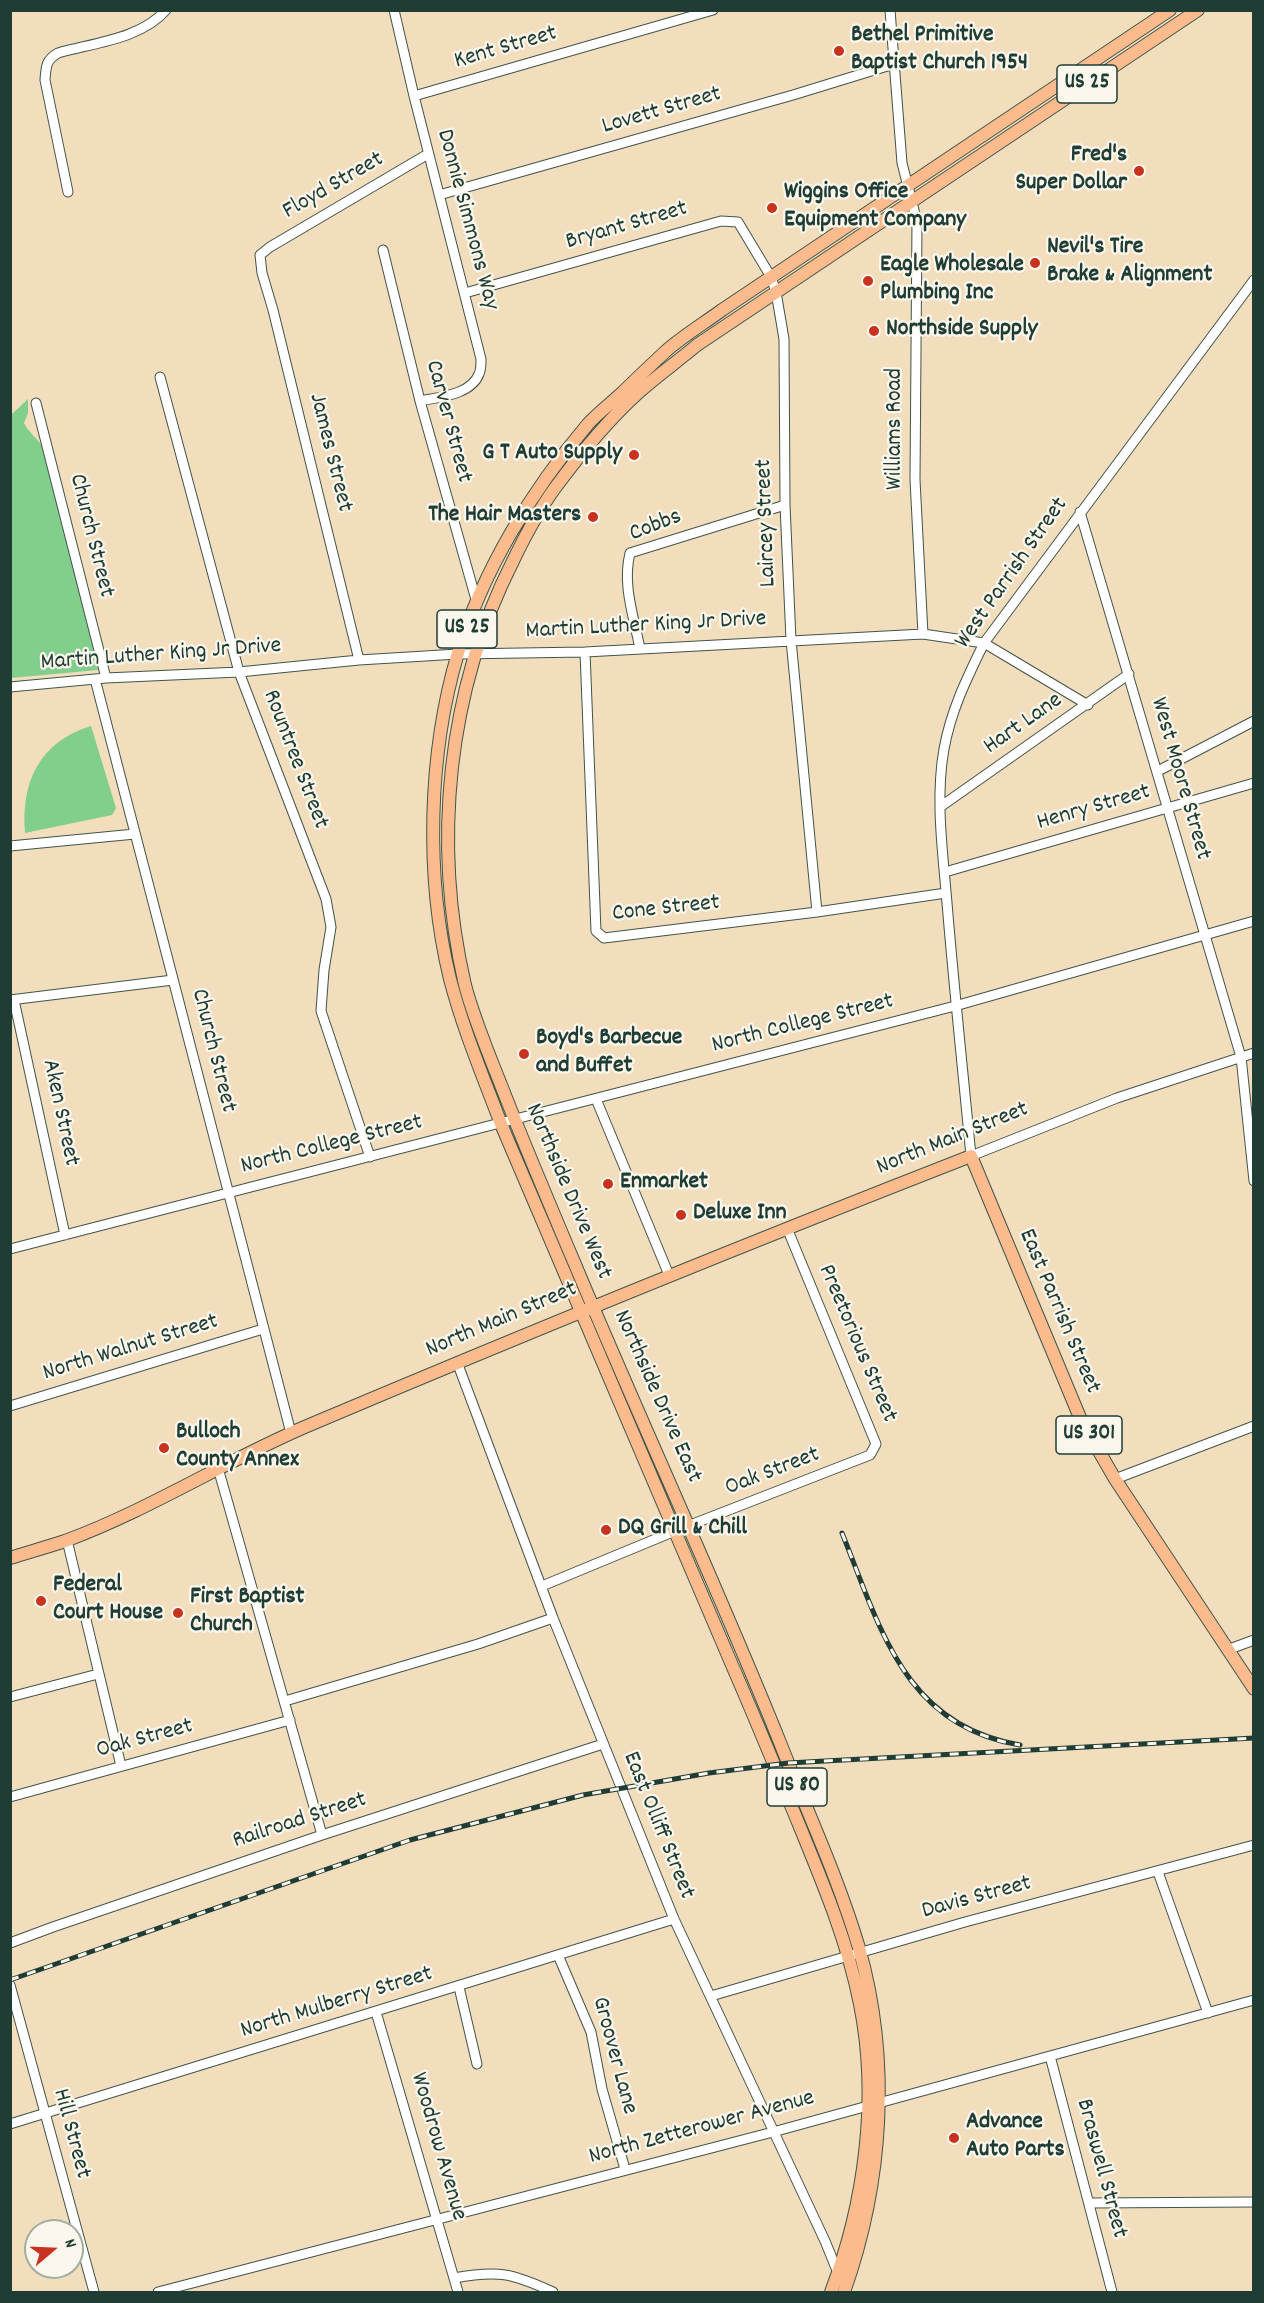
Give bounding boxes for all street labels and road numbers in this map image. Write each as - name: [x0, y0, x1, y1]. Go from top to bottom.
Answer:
- street label: Kent Street: [451, 21, 561, 77]
- road number: US 25: [1057, 65, 1117, 103]
- street label: Lovett Street: [599, 81, 725, 143]
- street label: Donnie Simmons Way: [428, 127, 504, 313]
- street label: Floyd Street: [278, 147, 390, 227]
- street label: Bryant Street: [563, 196, 691, 258]
- street label: Carver Street: [417, 358, 477, 486]
- street label: Williams Road: [883, 368, 911, 490]
- street label: James Street: [300, 391, 358, 515]
- street label: Laircey Street: [751, 458, 785, 588]
- street label: Church Street: [61, 471, 119, 601]
- street label: West Parrish Street: [950, 493, 1076, 655]
- street label: Cobbs: [626, 504, 686, 550]
- street label: Martin Luther King Jr Drive: [525, 606, 767, 648]
- road number: US 25: [437, 610, 497, 648]
- street label: Martin Luther King Jr Drive: [40, 633, 282, 679]
- street label: Rountree Street: [254, 686, 334, 834]
- street label: Hart Lane: [979, 688, 1069, 762]
- street label: West Moore Street: [1142, 695, 1216, 863]
- street label: Henry Street: [1034, 779, 1154, 839]
- street label: Cone Street: [611, 890, 721, 930]
- street label: Church Street: [183, 986, 241, 1116]
- street label: North College Street: [709, 989, 897, 1061]
- street label: Aken Street: [34, 1057, 84, 1169]
- street label: North Main Street: [873, 1096, 1033, 1184]
- street label: Northside Drive West: [517, 1100, 617, 1284]
- street label: North College Street: [238, 1110, 426, 1182]
- street label: East Parrish Street: [1010, 1225, 1106, 1399]
- street label: Preetorious Street: [810, 1261, 902, 1427]
- street label: North Main Street: [422, 1276, 582, 1366]
- street label: Northside Drive East: [605, 1306, 707, 1488]
- street label: North Walnut Street: [40, 1309, 222, 1389]
- road number: US 301: [1056, 1416, 1122, 1454]
- street label: Oak Street: [722, 1442, 824, 1504]
- street label: Oak Street: [94, 1713, 196, 1767]
- street label: East Olliff Street: [614, 1748, 700, 1904]
- road number: US 80: [767, 1768, 827, 1806]
- street label: Railroad Street: [229, 1787, 371, 1857]
- street label: Davis Street: [919, 1871, 1035, 1927]
- street label: North Mulberry Street: [238, 1961, 436, 2047]
- street label: Groover Lane: [584, 1994, 642, 2118]
- street label: Woodrow Avenue: [402, 2070, 472, 2224]
- street label: North Zetterower Avenue: [586, 2085, 818, 2173]
- street label: Hill Street: [44, 2086, 96, 2182]
- street label: Braswell Street: [1068, 2096, 1132, 2242]

